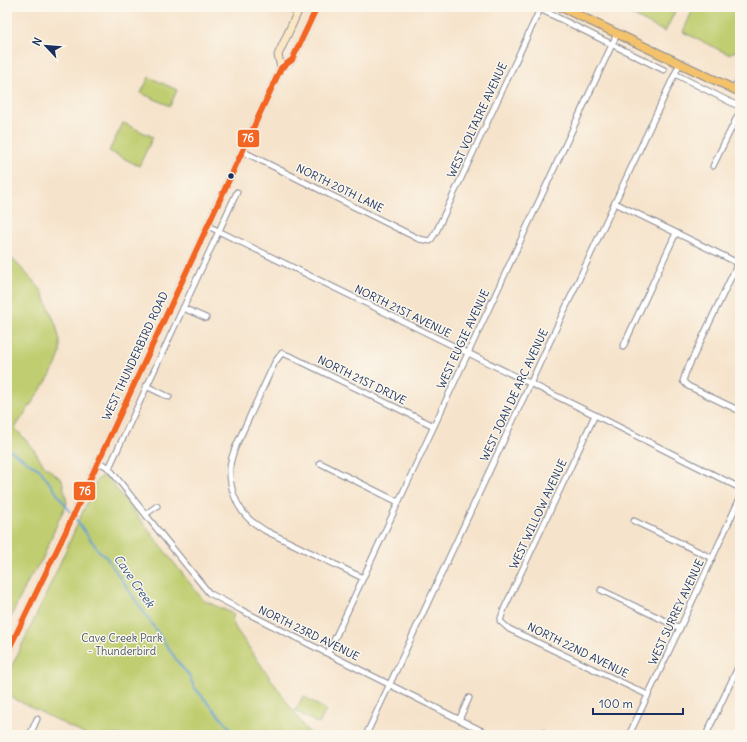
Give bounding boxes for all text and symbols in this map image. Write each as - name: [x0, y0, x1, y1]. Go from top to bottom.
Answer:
- north arrow: [26, 26, 66, 66]
- text: N: [29, 35, 45, 48]
- street label: WEST VOLTAIRE AVENUE: [444, 60, 510, 180]
- line badge: 76: [237, 129, 260, 148]
- text: 76: [242, 131, 254, 145]
- street label: NORTH 20TH LANE: [294, 161, 386, 215]
- unlabelled marker: [226, 171, 236, 181]
- street label: NORTH 21ST AVENUE: [352, 282, 454, 340]
- street label: WEST EUGIE AVENUE: [434, 287, 492, 391]
- street label: WEST THUNDERBIRD ROAD: [99, 289, 171, 423]
- street label: WEST JOAN DE ARC AVENUE: [477, 326, 551, 464]
- street label: NORTH 21ST DRIVE: [315, 352, 409, 408]
- street label: WEST WILLOW AVENUE: [506, 457, 570, 571]
- line badge: 76: [73, 481, 96, 501]
- text: 76: [79, 484, 91, 498]
- water label: Cave Creek: [111, 551, 159, 611]
- street label: WEST SURREY AVENUE: [645, 557, 707, 667]
- street label: NORTH 23RD AVENUE: [256, 602, 362, 664]
- street label: NORTH 22ND AVENUE: [525, 619, 631, 681]
- park label: Cave Creek Park - Thunderbird: [81, 631, 163, 658]
- scale bar: [593, 690, 683, 716]
- text: 100 m: [599, 696, 633, 711]

